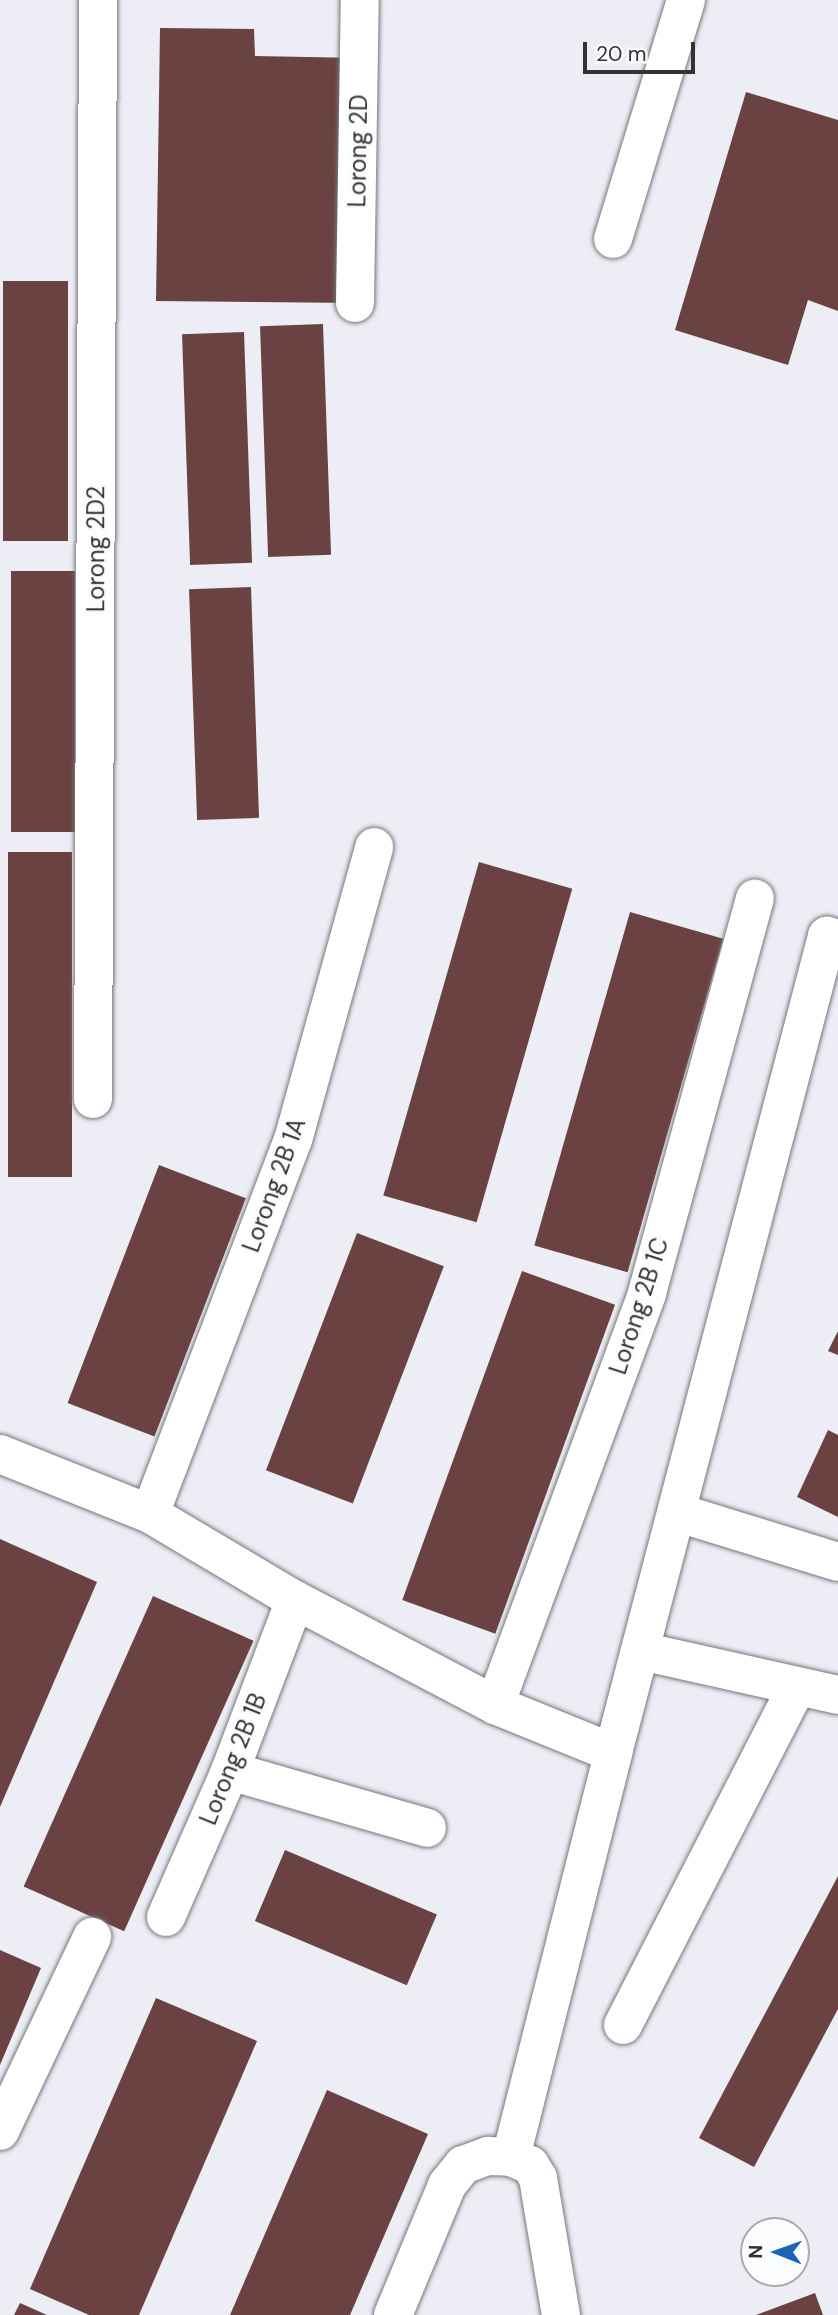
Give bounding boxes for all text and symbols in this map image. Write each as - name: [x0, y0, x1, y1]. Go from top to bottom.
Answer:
- scale bar: [586, 28, 698, 72]
- text: 20 m: [596, 40, 647, 68]
- street label: Lorong 2D: [343, 94, 373, 208]
- street label: Lorong 2D2: [82, 486, 110, 612]
- street label: Lorong 2B 1A: [236, 1114, 312, 1256]
- street label: Lorong 2B 1C: [603, 1234, 675, 1378]
- street label: Lorong 2B 1B: [194, 1689, 272, 1829]
- north arrow: [740, 2217, 810, 2287]
- text: N: [743, 2245, 768, 2259]

